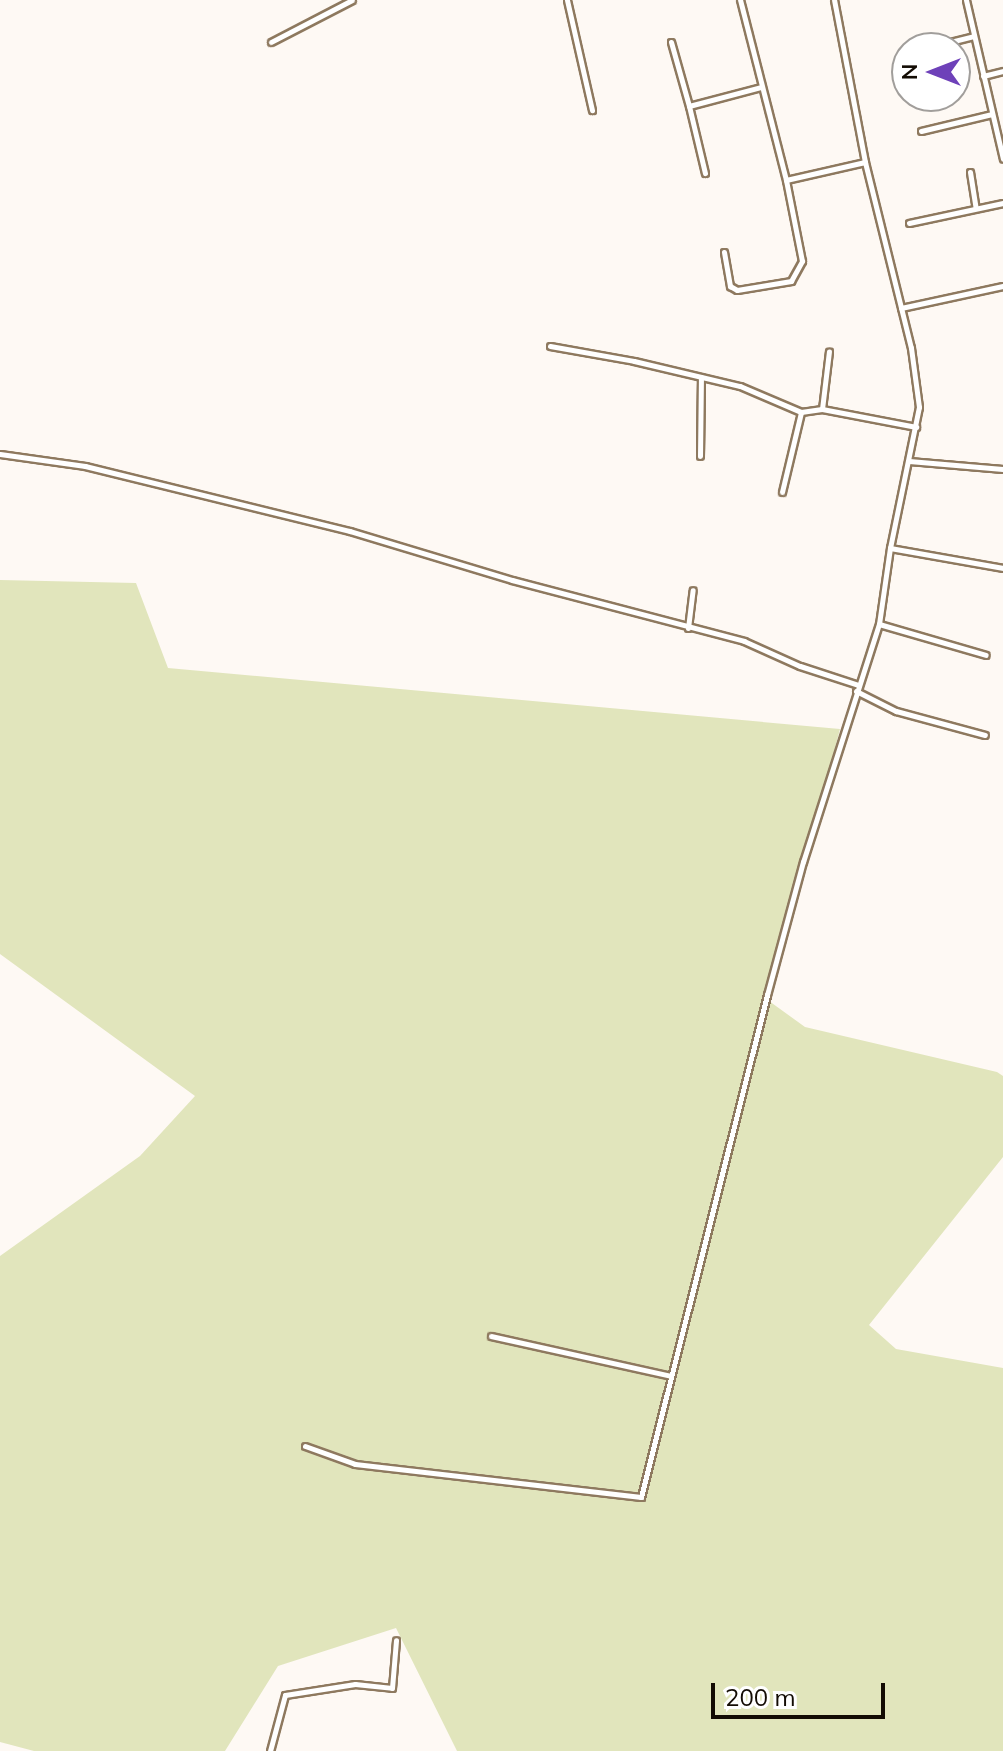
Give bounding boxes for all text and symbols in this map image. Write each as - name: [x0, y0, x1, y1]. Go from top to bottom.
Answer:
- north arrow: [891, 32, 971, 112]
- text: N: [895, 64, 923, 80]
- scale bar: [715, 1667, 889, 1717]
- text: 200 m: [725, 1682, 796, 1712]

